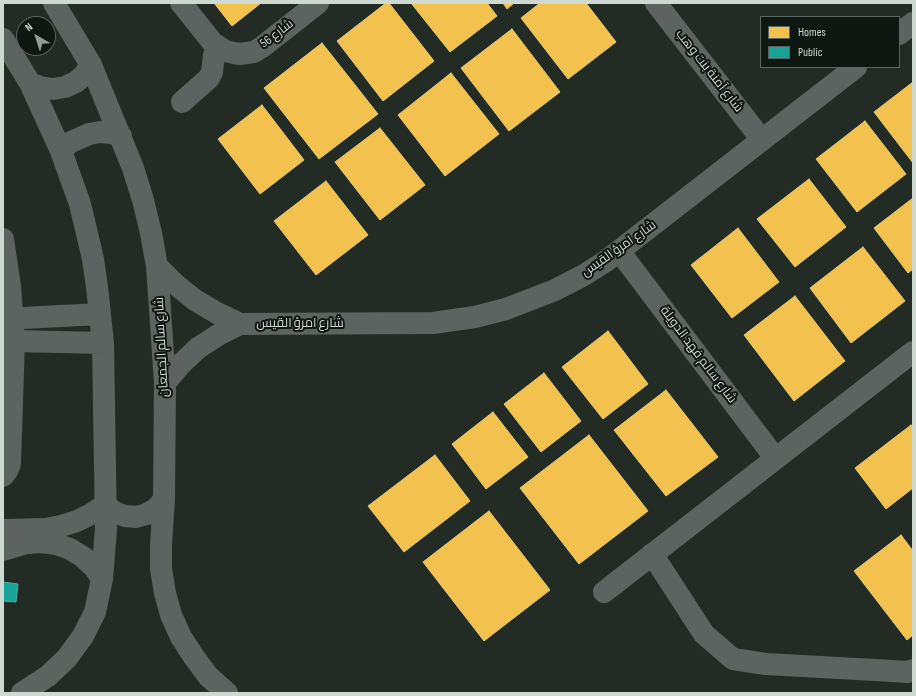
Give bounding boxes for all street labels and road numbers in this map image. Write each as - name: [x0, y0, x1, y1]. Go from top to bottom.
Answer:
- street label: شارع 56: [257, 16, 297, 52]
- street label: شارع آمنة بنت وهب: [672, 27, 746, 115]
- street label: شارع امرؤ القيس: [579, 218, 659, 280]
- street label: شارع سالم الجمعان: [152, 296, 172, 398]
- street label: شارع سالم فهد الدويلة: [656, 303, 740, 407]
- street label: شارع امرؤ القيس: [256, 316, 344, 332]

